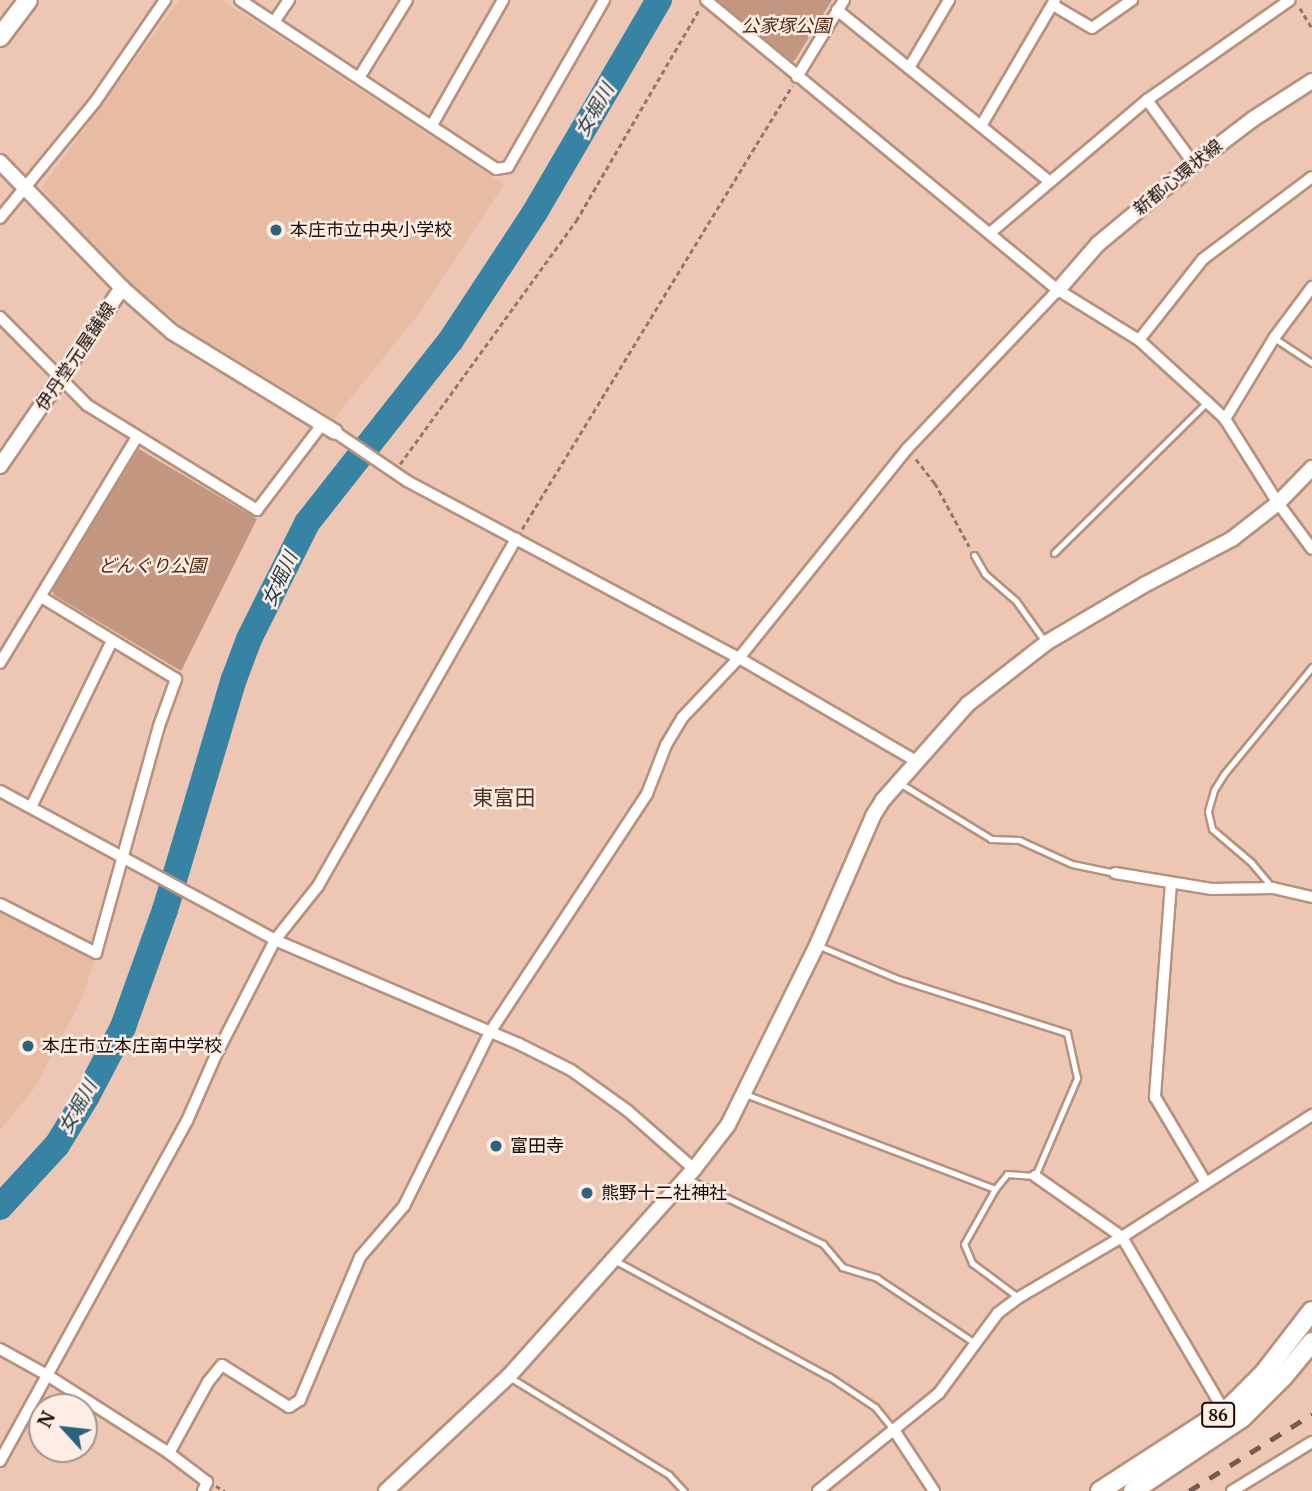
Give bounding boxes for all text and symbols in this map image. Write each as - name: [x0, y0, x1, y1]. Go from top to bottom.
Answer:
- park label: 公家塚公園: [741, 15, 831, 37]
- water label: 女堀川: [571, 80, 619, 140]
- street label: 新都心環状線: [1129, 136, 1227, 220]
- place label: 本庄市立中央小学校: [290, 219, 452, 241]
- marker: 本庄市立中央小学校: [268, 222, 284, 238]
- street label: 伊丹堂元屋舗線: [32, 299, 120, 415]
- water label: 女堀川: [258, 548, 302, 610]
- park label: どんぐり公園: [98, 555, 206, 577]
- district label: 東富田: [473, 785, 535, 811]
- place label: 本庄市立本庄南中学校: [42, 1035, 222, 1057]
- marker: 本庄市立本庄南中学校: [20, 1038, 36, 1054]
- water label: 女堀川: [54, 1077, 102, 1137]
- place label: 富田寺: [510, 1135, 564, 1157]
- marker: 富田寺: [488, 1138, 504, 1154]
- place label: 熊野十二社神社: [601, 1182, 727, 1204]
- marker: 熊野十二社神社: [579, 1185, 595, 1201]
- north arrow: [28, 1393, 98, 1463]
- road number: 86: [1200, 1402, 1236, 1428]
- text: N: [32, 1407, 60, 1432]

